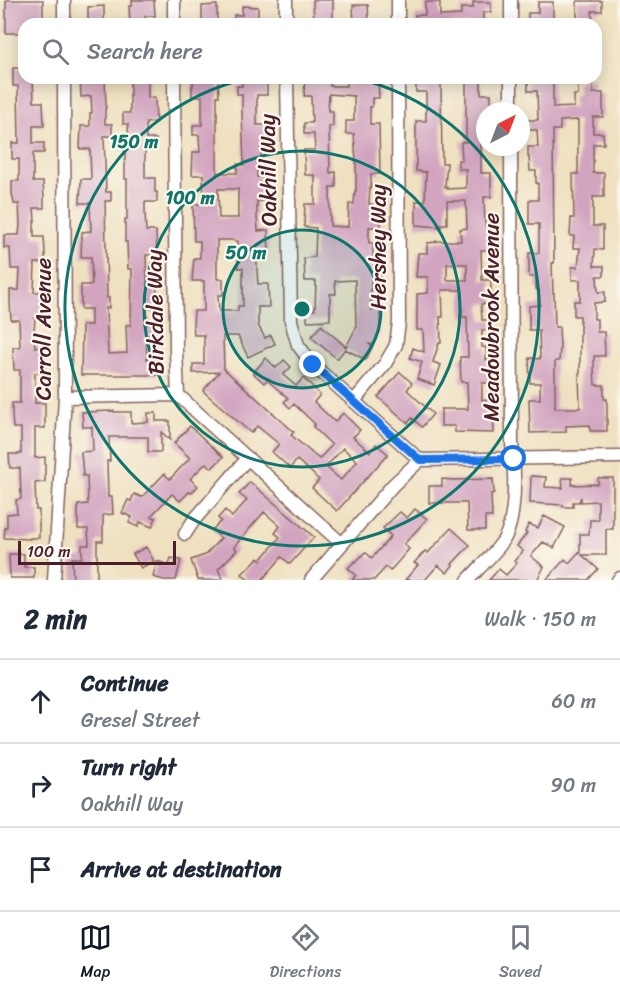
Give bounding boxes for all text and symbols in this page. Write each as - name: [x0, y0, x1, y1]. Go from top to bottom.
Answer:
- search box: [18, 18, 602, 84]
- text: Search here: [87, 32, 203, 71]
- icon: search: [39, 35, 72, 68]
- north arrow: [476, 102, 530, 156]
- street label: Oakhill Way: [248, 113, 288, 226]
- text: 150 m: [110, 126, 158, 158]
- text: 100 m: [166, 182, 215, 214]
- street label: Hershey Way: [359, 184, 398, 310]
- street label: Meadowbrook Avenue: [472, 213, 511, 421]
- text: 50 m: [226, 237, 267, 269]
- street label: Birkdale Way: [134, 248, 176, 375]
- street label: Carroll Avenue: [24, 258, 63, 400]
- centre of rings: [292, 299, 312, 319]
- route end: [299, 351, 325, 377]
- route start: [500, 445, 526, 471]
- text: 100 m: [27, 537, 71, 566]
- scale bar: [18, 538, 176, 566]
- text: 2 min: [24, 596, 87, 642]
- text: Walk · 150 m: [484, 602, 596, 637]
- text: Continue: [81, 664, 169, 703]
- text: 60 m: [551, 684, 596, 719]
- icon: ahead: [24, 685, 57, 718]
- text: Gresel Street: [81, 703, 200, 738]
- text: Turn right: [81, 748, 176, 787]
- text: 90 m: [551, 768, 596, 803]
- icon: right: [24, 769, 57, 802]
- text: Oakhill Way: [81, 787, 183, 822]
- text: Arrive at destination: [81, 850, 282, 889]
- icon: arrive: [24, 853, 57, 886]
- tab: Map: [79, 921, 112, 986]
- tab: Directions: [270, 921, 341, 986]
- tab: Saved: [499, 921, 541, 986]

